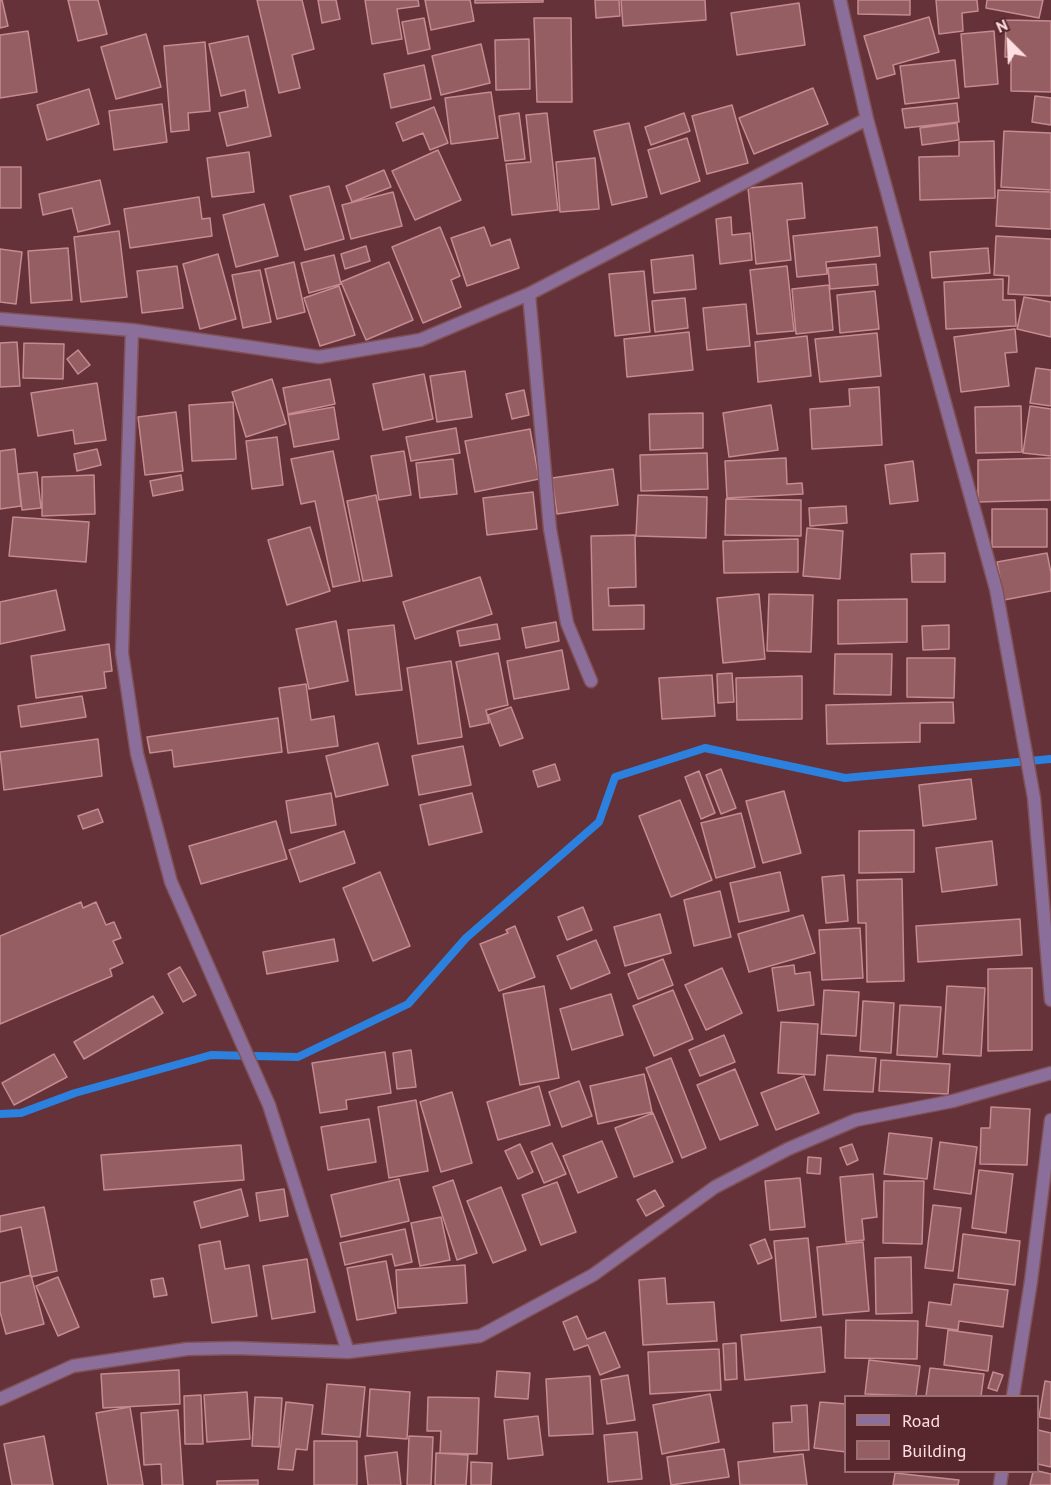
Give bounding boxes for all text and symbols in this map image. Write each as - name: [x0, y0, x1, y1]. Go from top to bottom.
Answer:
- north arrow: [979, 12, 1039, 72]
- text: N: [993, 14, 1011, 37]
- legend: [844, 1395, 1039, 1473]
- text: Road: [902, 1409, 940, 1432]
- text: Building: [902, 1439, 966, 1462]

